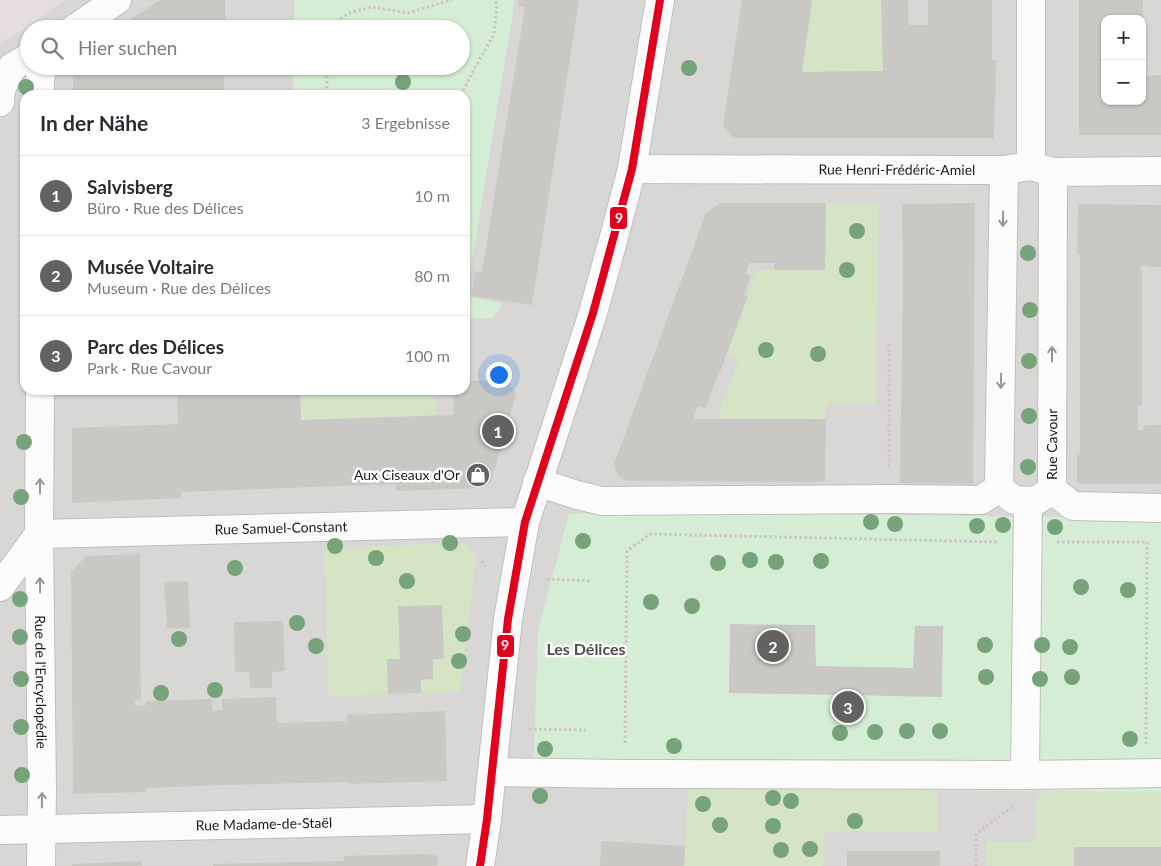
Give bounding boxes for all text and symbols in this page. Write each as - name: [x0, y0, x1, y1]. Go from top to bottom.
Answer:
- map controls: [1101, 15, 1146, 105]
- button: +: [1101, 15, 1146, 60]
- search box: [20, 20, 470, 75]
- icon: search: [38, 34, 66, 62]
- text: Hier suchen: [78, 36, 177, 59]
- button: −: [1101, 60, 1146, 105]
- text: In der Nähe: [40, 110, 148, 135]
- text: 3 Ergebnisse: [361, 113, 450, 132]
- street label: Rue Henri-Frédéric-Amiel: [819, 161, 975, 178]
- text: Salvisberg: [87, 175, 173, 198]
- text: 1: [51, 186, 61, 205]
- text: 10 m: [414, 186, 450, 205]
- text: Büro · Rue des Délices: [87, 198, 244, 217]
- line badge: 9: [609, 206, 628, 230]
- text: 9: [615, 209, 623, 226]
- one-way arrow: [998, 210, 1007, 226]
- text: Musée Voltaire: [87, 255, 214, 278]
- text: 2: [51, 266, 61, 285]
- text: 80 m: [414, 266, 450, 285]
- text: Museum · Rue des Délices: [87, 278, 271, 297]
- text: Parc des Délices: [87, 335, 224, 358]
- text: 3: [51, 346, 61, 365]
- text: 100 m: [405, 346, 450, 365]
- one-way arrow: [1047, 347, 1057, 363]
- text: Park · Rue Cavour: [87, 358, 212, 377]
- your location: [486, 362, 512, 388]
- one-way arrow: [996, 372, 1006, 389]
- street label: Rue Cavour: [1043, 409, 1060, 480]
- pin: 1: [482, 412, 514, 450]
- shop icon: Aux Ciseaux d'Or: [465, 462, 491, 488]
- place label: Aux Ciseaux d'Or: [354, 466, 460, 483]
- one-way arrow: [35, 478, 45, 494]
- street label: Rue Samuel-Constant: [214, 517, 348, 538]
- one-way arrow: [35, 577, 45, 594]
- street label: Rue de l'Encyclopédie: [32, 615, 51, 749]
- pin: 2: [757, 627, 789, 665]
- line badge: 9: [496, 634, 515, 658]
- text: 9: [501, 636, 509, 653]
- district label: Les Délices: [546, 639, 626, 658]
- pin: 3: [832, 688, 864, 726]
- one-way arrow: [37, 792, 47, 808]
- street label: Rue Madame-de-Staël: [196, 814, 332, 834]

